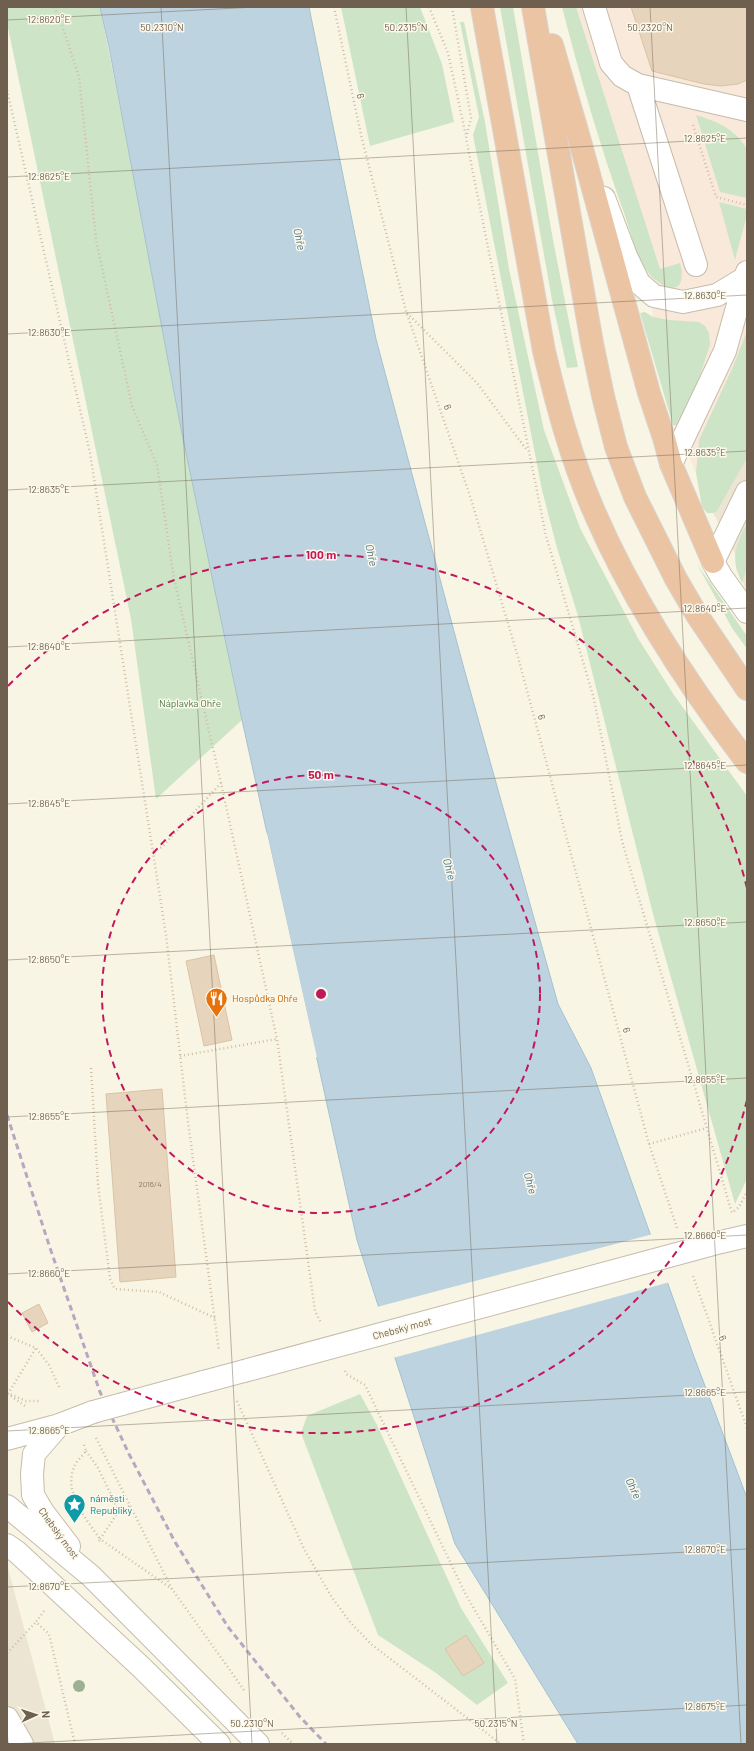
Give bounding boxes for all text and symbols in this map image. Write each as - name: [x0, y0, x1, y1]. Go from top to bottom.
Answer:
- text: 12.8620°E: [28, 13, 70, 25]
- text: 50.2310°N: [140, 21, 184, 33]
- text: 50.2315°N: [384, 21, 428, 33]
- text: 50.2320°N: [627, 21, 673, 33]
- street label: 6: [355, 92, 367, 100]
- text: 12.8625°E: [684, 132, 726, 144]
- text: 12.8625°E: [28, 170, 70, 182]
- water label: Ohře: [291, 227, 309, 251]
- text: 12.8630°E: [684, 289, 726, 301]
- text: 12.8630°E: [28, 326, 70, 338]
- street label: 6: [441, 403, 455, 411]
- text: 12.8635°E: [684, 446, 726, 458]
- text: 12.8635°E: [28, 483, 70, 495]
- water label: Ohře: [363, 543, 381, 567]
- text: 100 m: [306, 547, 336, 561]
- text: 12.8640°E: [683, 602, 727, 614]
- text: 12.8640°E: [27, 640, 71, 652]
- park label: Náplavka Ohře: [159, 697, 221, 709]
- street label: 6: [536, 713, 548, 721]
- text: 12.8645°E: [684, 759, 726, 771]
- text: 50 m: [308, 767, 334, 781]
- text: 12.8645°E: [28, 797, 70, 809]
- water label: Ohře: [441, 857, 459, 882]
- text: 12.8650°E: [684, 916, 726, 928]
- text: 12.8650°E: [28, 953, 70, 965]
- restaurant icon: Hospůdka Ohře: [203, 985, 229, 1018]
- centre of rings: [314, 987, 328, 1001]
- place label: Hospůdka Ohře: [232, 992, 298, 1004]
- street label: 6: [621, 1026, 633, 1034]
- text: 12.8655°E: [684, 1073, 726, 1085]
- text: 12.8655°E: [28, 1110, 70, 1122]
- water label: Ohře: [522, 1171, 540, 1196]
- house number: 2016/4: [138, 1179, 162, 1189]
- text: 12.8660°E: [684, 1229, 726, 1241]
- text: 12.8660°E: [28, 1267, 70, 1279]
- street label: Chebský most: [371, 1314, 433, 1342]
- street label: 6: [716, 1334, 730, 1342]
- text: 12.8665°E: [684, 1386, 726, 1398]
- text: 12.8665°E: [28, 1424, 70, 1436]
- water label: Ohře: [623, 1475, 645, 1501]
- place icon: náměstí Republiky: [62, 1491, 88, 1524]
- place label: náměstí Republiky: [90, 1492, 133, 1516]
- street label: Chebský most: [36, 1505, 82, 1561]
- text: 12.8670°E: [684, 1543, 726, 1555]
- text: 12.8670°E: [28, 1580, 70, 1592]
- north arrow: [16, 1695, 56, 1735]
- text: 12.8675°E: [684, 1700, 726, 1712]
- text: N: [40, 1710, 53, 1718]
- text: 50.2310°N: [230, 1717, 274, 1729]
- text: 50.2315°N: [474, 1717, 518, 1729]

